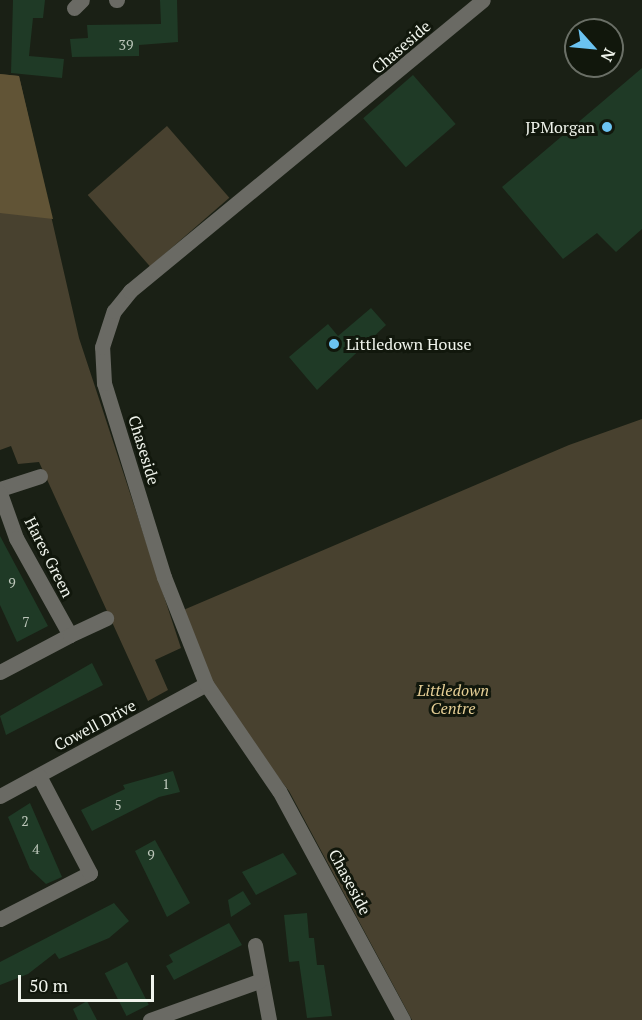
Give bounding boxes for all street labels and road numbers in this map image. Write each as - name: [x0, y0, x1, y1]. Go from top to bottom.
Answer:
- street label: Chaseside: [368, 16, 434, 78]
- street label: Chaseside: [124, 413, 164, 487]
- street label: Hares Green: [21, 514, 77, 600]
- street label: Cowell Drive: [51, 695, 139, 755]
- street label: Chaseside: [325, 846, 375, 918]

